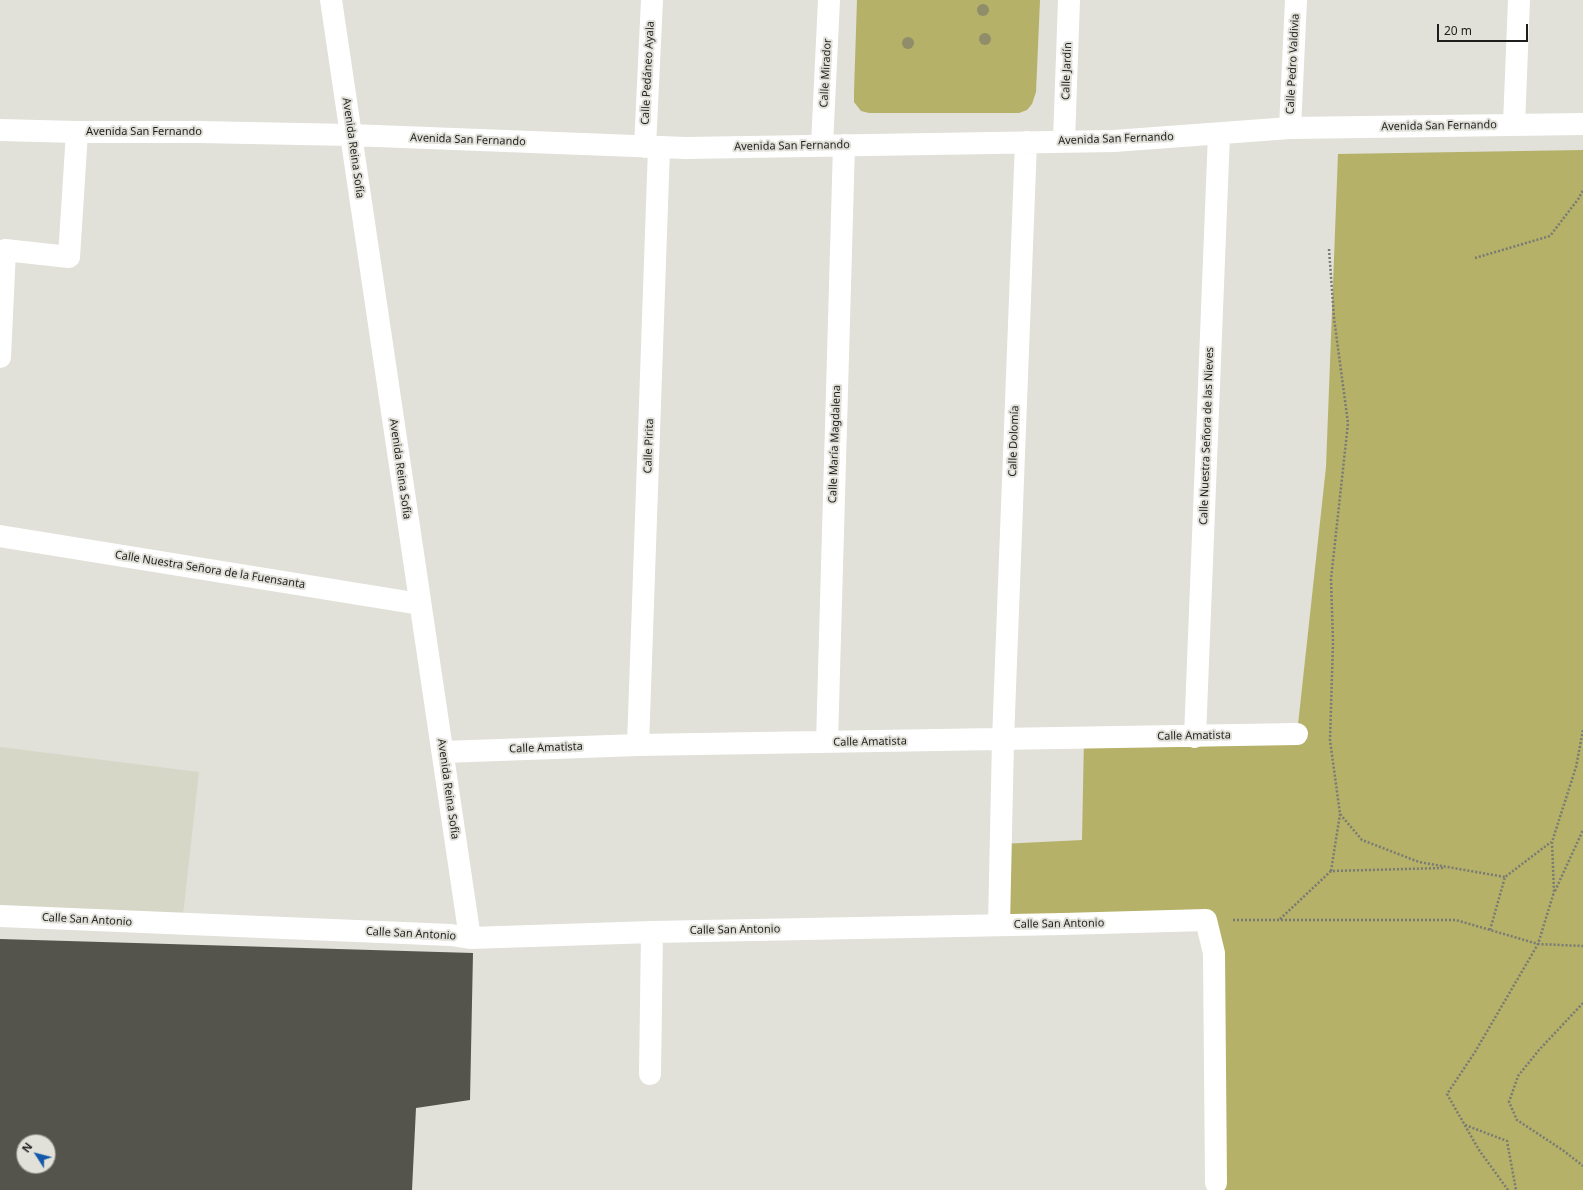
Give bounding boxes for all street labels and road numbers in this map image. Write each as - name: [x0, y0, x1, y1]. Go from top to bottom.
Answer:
- street label: Calle Pedro Valdivia: [1284, 13, 1302, 115]
- street label: Calle Pedáneo Ayala: [639, 21, 657, 125]
- street label: Calle Mirador: [818, 38, 834, 108]
- street label: Calle Jardín: [1059, 42, 1075, 100]
- street label: Avenida Reina Sofía: [339, 97, 367, 199]
- street label: Avenida San Fernando: [1381, 118, 1497, 134]
- street label: Avenida San Fernando: [86, 125, 202, 139]
- street label: Avenida San Fernando: [1058, 130, 1174, 148]
- street label: Avenida San Fernando: [410, 131, 526, 149]
- street label: Avenida San Fernando: [734, 138, 850, 154]
- street label: Calle Nuestra Señora de las Nieves: [1197, 347, 1217, 525]
- street label: Calle María Magdalena: [826, 385, 844, 503]
- street label: Calle Dolomía: [1006, 405, 1022, 477]
- street label: Avenida Reina Sofía: [386, 418, 414, 520]
- street label: Calle Pirita: [641, 418, 657, 474]
- street label: Calle Nuestra Señora de la Fuensanta: [114, 548, 306, 592]
- street label: Calle Amatista: [1157, 729, 1231, 743]
- street label: Calle Amatista: [833, 735, 907, 749]
- street label: Avenida Reina Sofía: [434, 738, 462, 840]
- street label: Calle Amatista: [509, 740, 583, 756]
- street label: Calle San Antonio: [41, 911, 133, 929]
- street label: Calle San Antonio: [1014, 917, 1104, 931]
- street label: Calle San Antonio: [690, 923, 780, 937]
- street label: Calle San Antonio: [365, 925, 457, 943]

